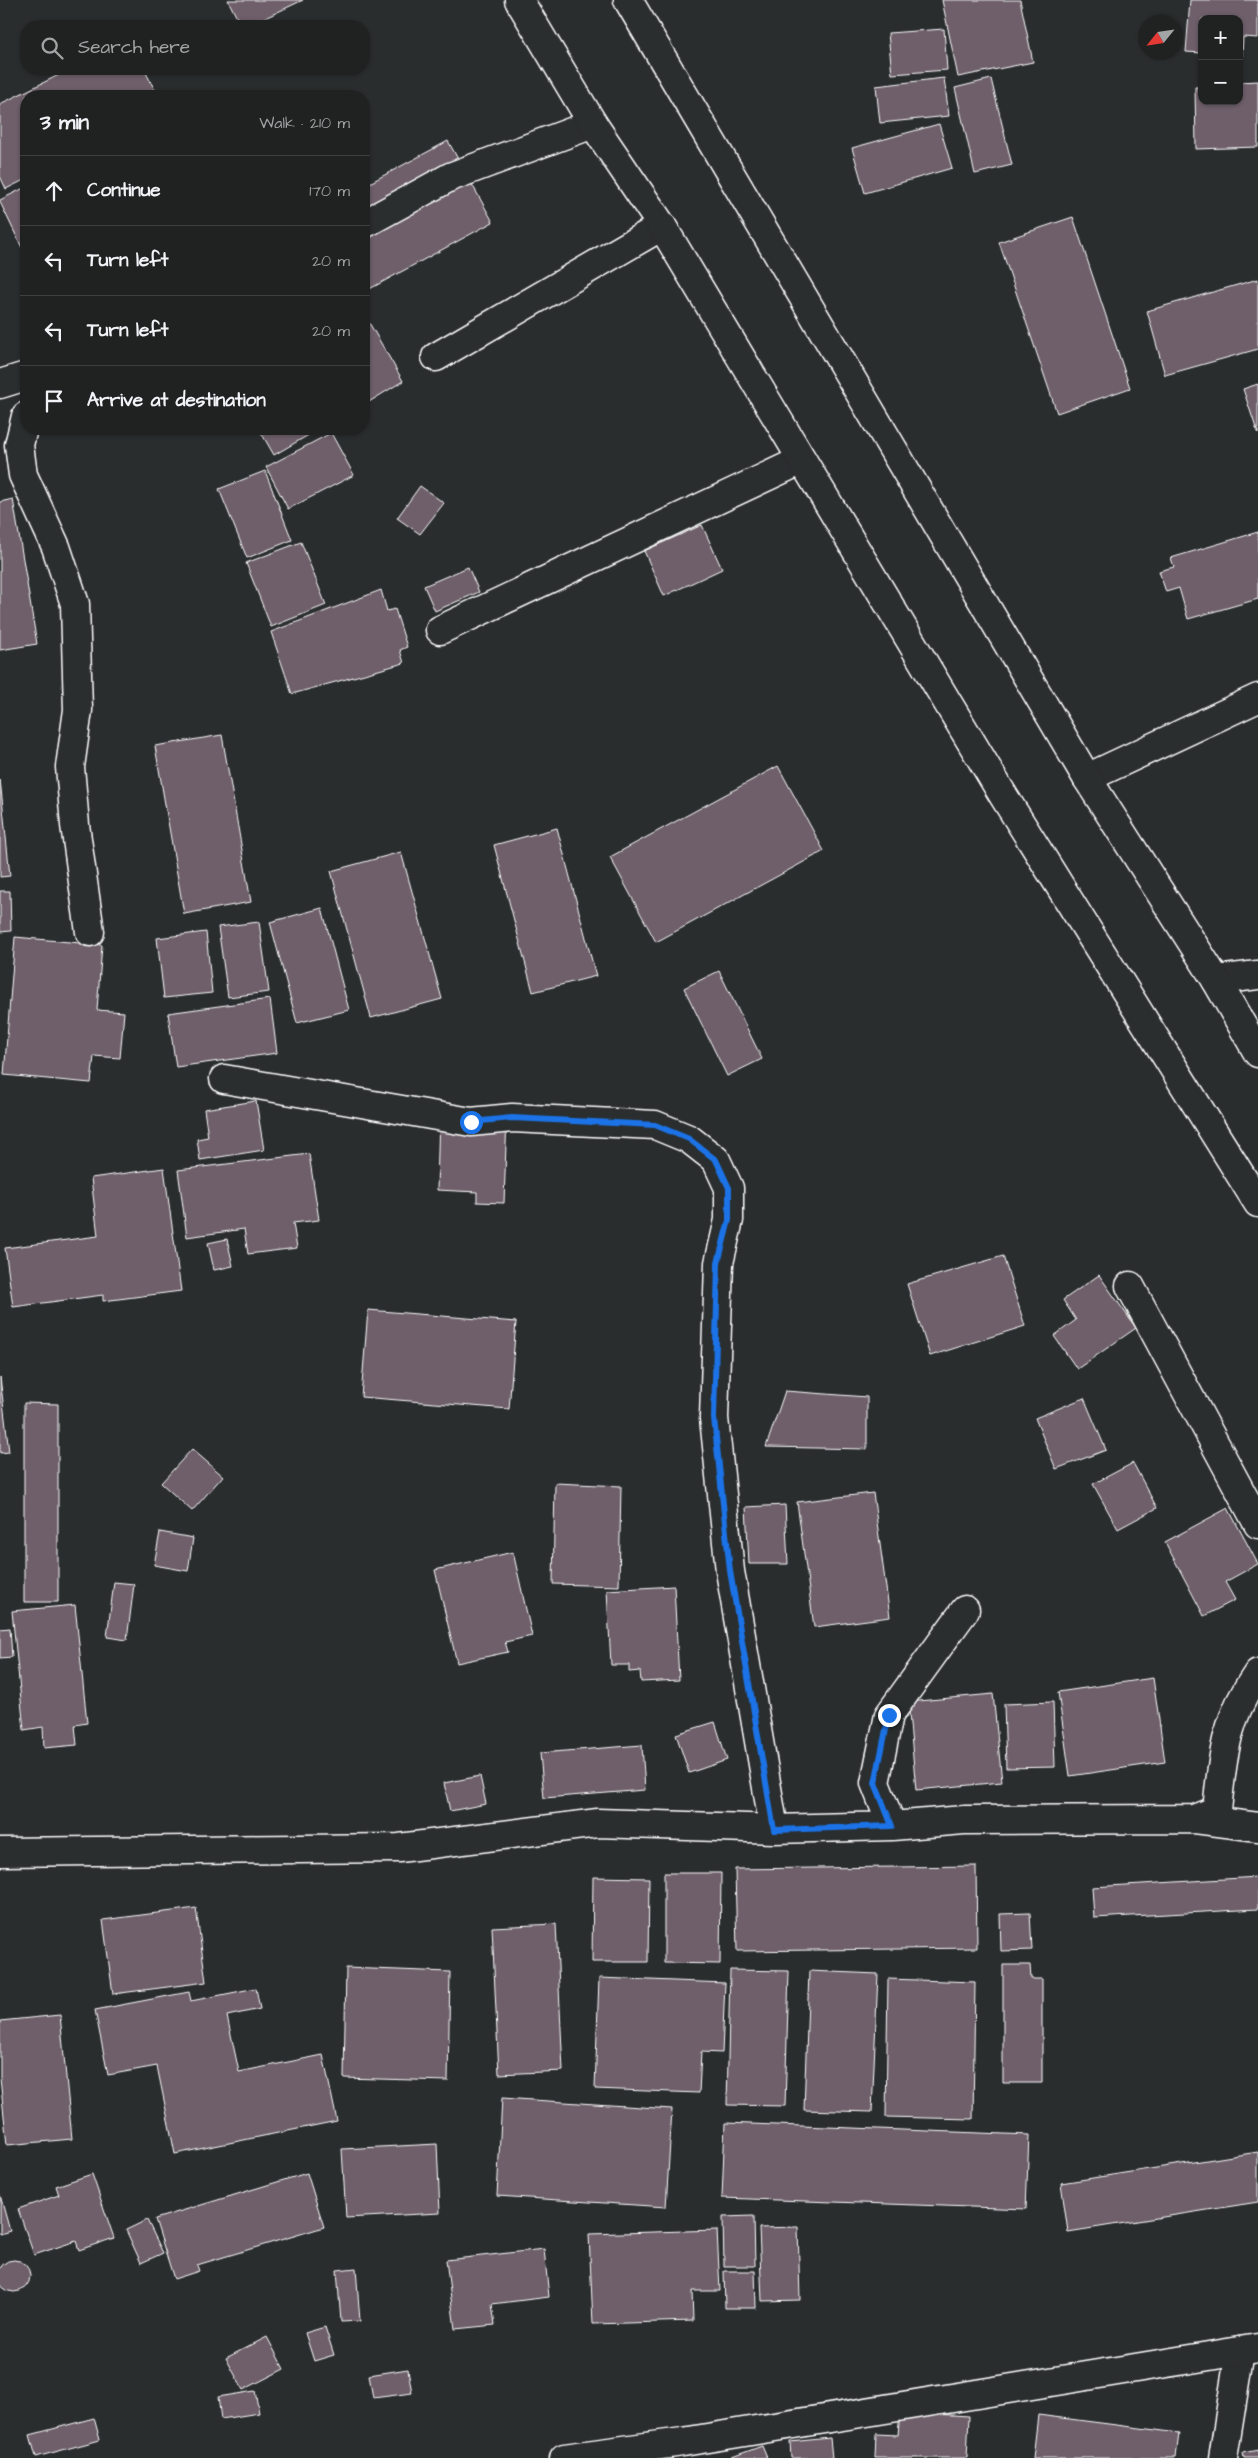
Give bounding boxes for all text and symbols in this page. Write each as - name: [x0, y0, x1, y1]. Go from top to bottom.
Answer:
- north arrow: [1138, 15, 1183, 60]
- map controls: [1198, 15, 1243, 105]
- button: +: [1198, 15, 1243, 60]
- search box: [20, 20, 370, 75]
- icon: search: [38, 34, 66, 62]
- text: Search here: [78, 34, 190, 61]
- button: −: [1198, 60, 1243, 105]
- text: 3 min: [40, 108, 89, 137]
- text: Walk · 210 m: [259, 112, 350, 134]
- icon: ahead: [40, 177, 68, 205]
- text: Continue: [87, 177, 161, 204]
- text: 170 m: [309, 180, 350, 202]
- icon: left: [40, 247, 68, 275]
- text: Turn left: [87, 247, 168, 274]
- text: 20 m: [312, 250, 350, 272]
- icon: left: [40, 317, 68, 345]
- text: Turn left: [87, 317, 168, 344]
- text: 20 m: [312, 320, 350, 342]
- icon: arrive: [40, 387, 68, 415]
- text: Arrive at destination: [87, 387, 266, 414]
- route start: [460, 1111, 483, 1134]
- route end: [878, 1704, 901, 1727]

